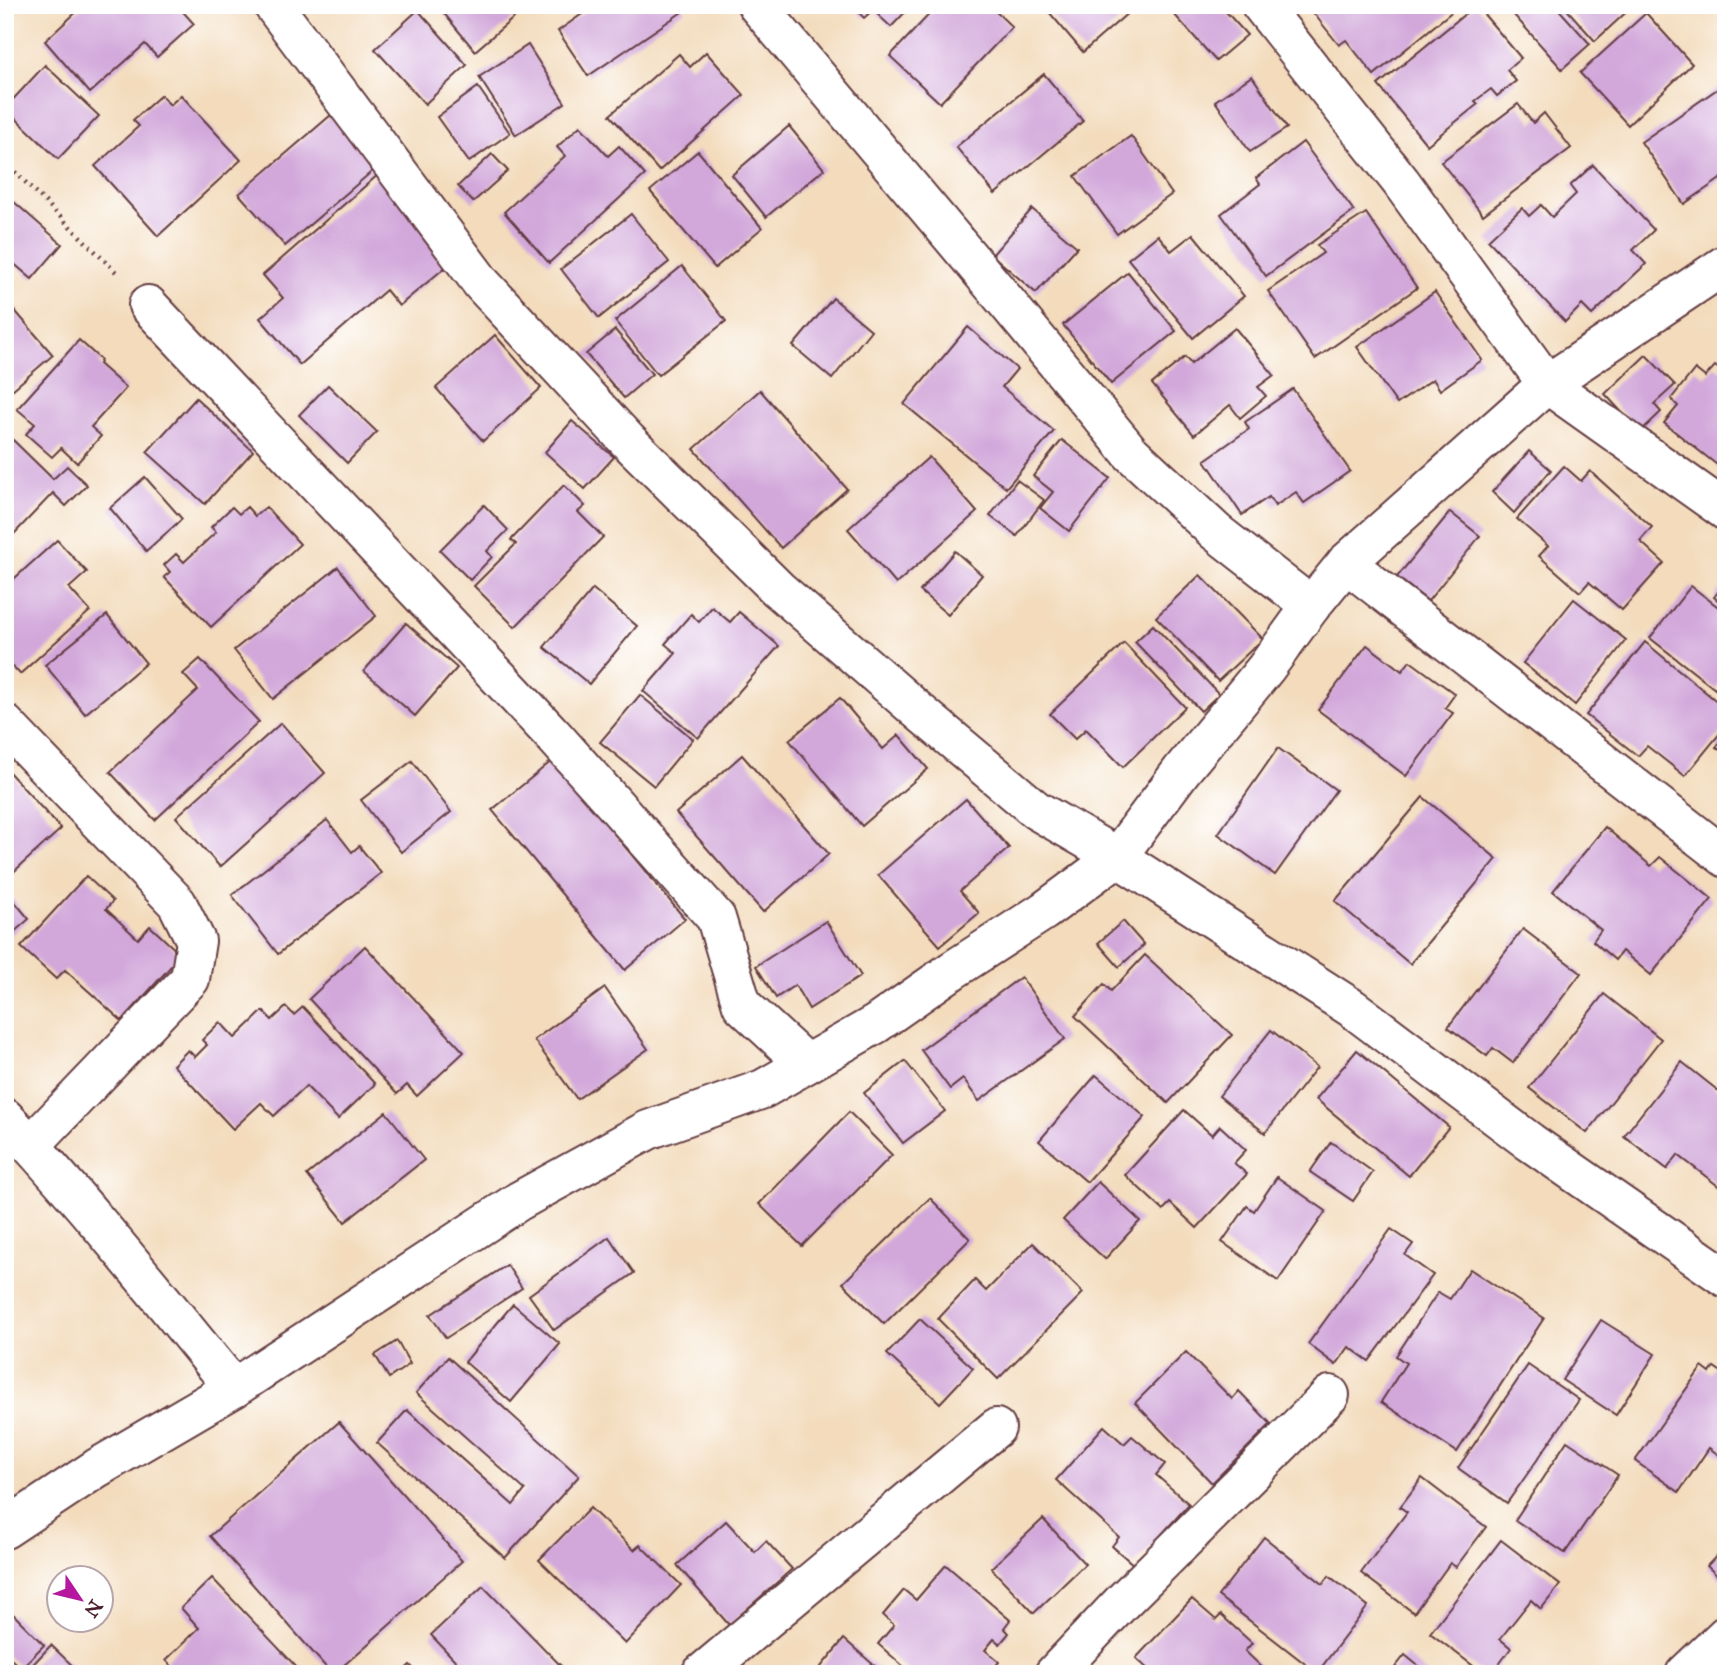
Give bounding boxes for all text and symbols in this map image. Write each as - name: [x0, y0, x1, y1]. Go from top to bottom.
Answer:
- north arrow: [46, 1564, 116, 1634]
- text: N: [79, 1595, 108, 1622]

